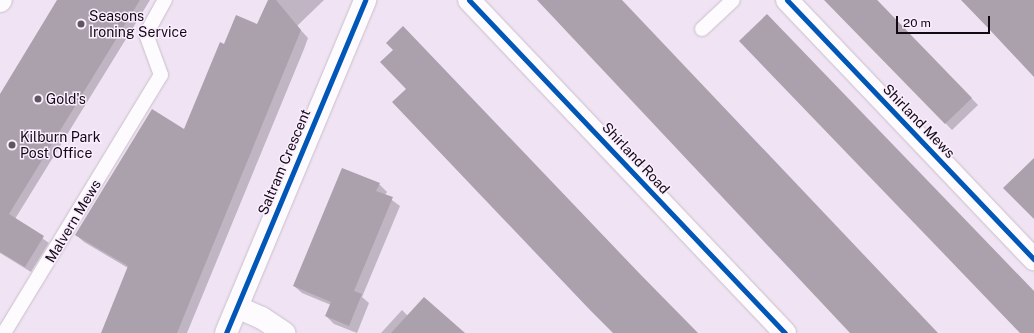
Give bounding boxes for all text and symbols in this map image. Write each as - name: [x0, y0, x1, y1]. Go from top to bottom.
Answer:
- place label: Seasons Ironing Service: [89, 8, 187, 40]
- scale bar: [898, 8, 992, 34]
- text: 20 m: [903, 16, 931, 30]
- marker: Seasons Ironing Service: [76, 19, 86, 29]
- street label: Shirland Mews: [880, 81, 958, 161]
- place label: Gold's: [46, 91, 86, 107]
- marker: Gold's: [33, 94, 43, 104]
- street label: Saltram Crescent: [254, 107, 314, 217]
- street label: Shirland Road: [599, 119, 673, 197]
- place label: Kilburn Park Post Office: [20, 129, 101, 162]
- marker: Kilburn Park Post Office: [7, 140, 17, 150]
- street label: Malvern Mews: [42, 176, 104, 266]

